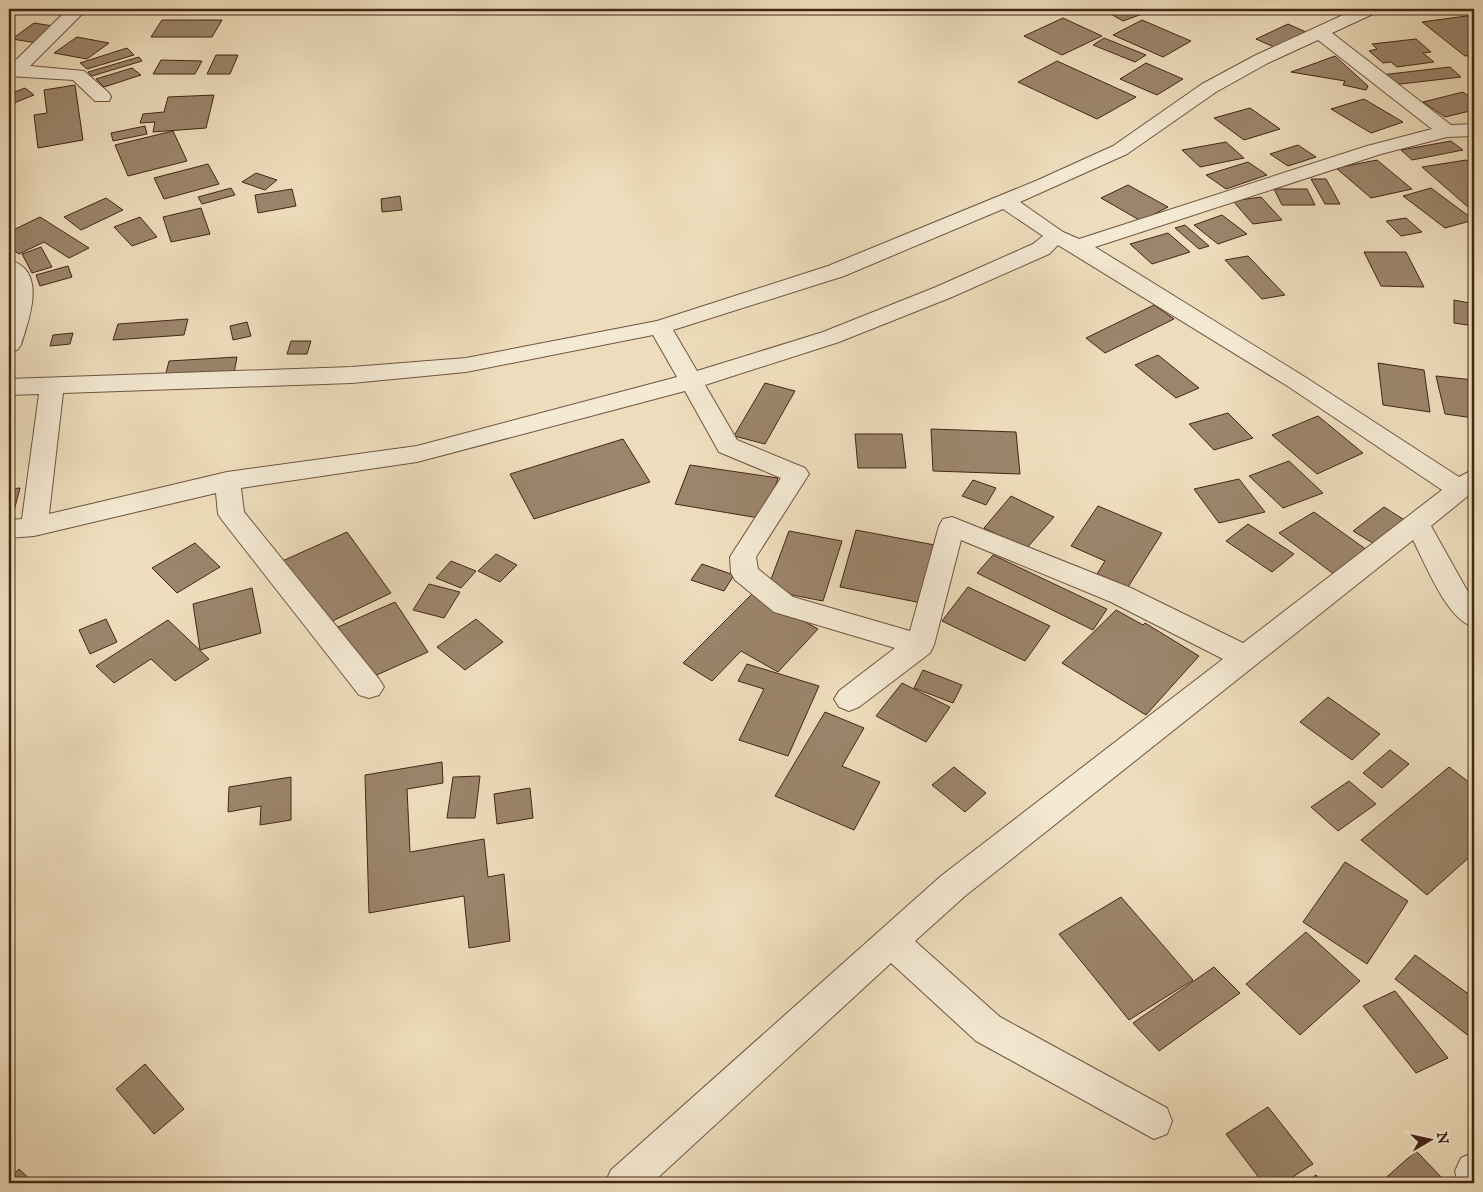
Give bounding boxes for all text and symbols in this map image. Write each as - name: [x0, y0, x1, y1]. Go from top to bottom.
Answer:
- north arrow: [1406, 1114, 1456, 1164]
- text: N: [1432, 1130, 1452, 1146]

